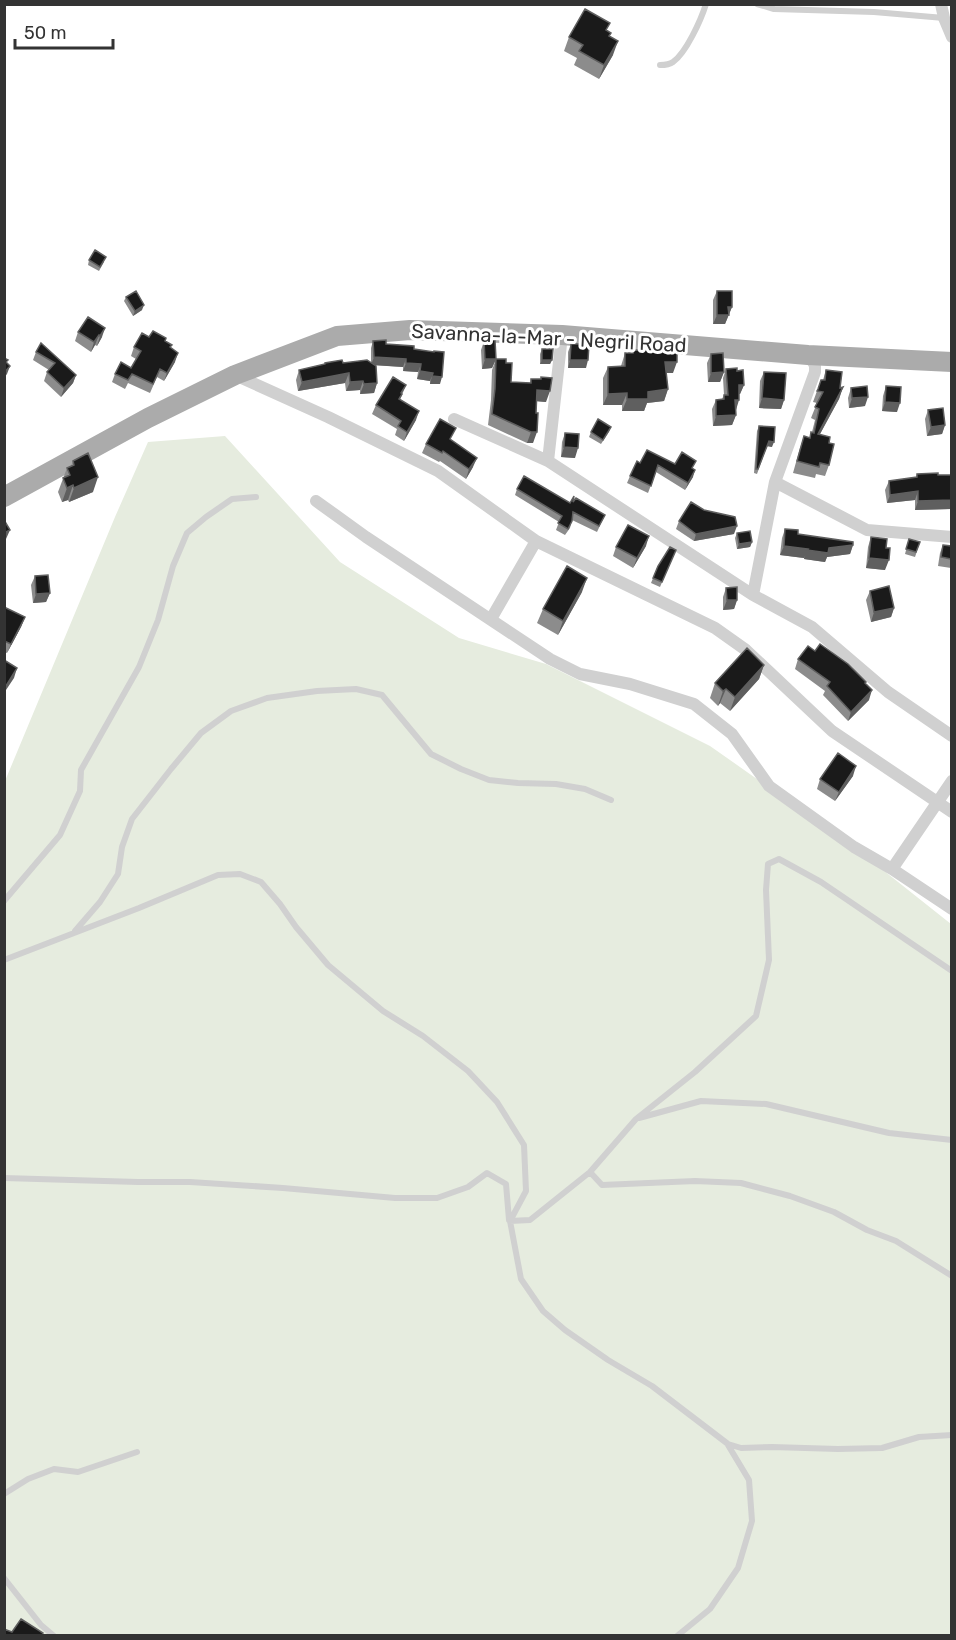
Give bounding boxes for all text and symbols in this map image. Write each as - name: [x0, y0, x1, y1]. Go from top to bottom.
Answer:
- scale bar: [15, 12, 112, 50]
- text: 50 m: [24, 22, 67, 44]
- street label: Savanna-la-Mar - Negril Road: [411, 319, 687, 357]

